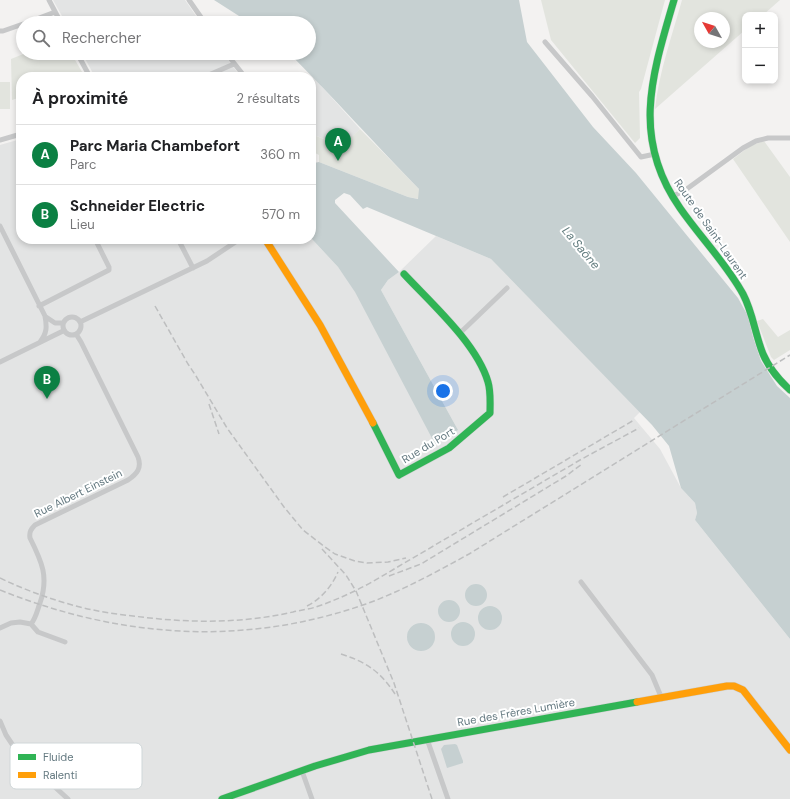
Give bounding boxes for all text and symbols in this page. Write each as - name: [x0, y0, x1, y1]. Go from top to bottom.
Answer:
- north arrow: [694, 12, 730, 48]
- map controls: [742, 12, 778, 84]
- button: +: [742, 12, 778, 48]
- search box: [16, 16, 316, 60]
- icon: search: [30, 27, 52, 49]
- text: Rechercher: [62, 28, 141, 48]
- button: −: [742, 48, 778, 84]
- text: À proximité: [32, 87, 128, 109]
- text: 2 résultats: [237, 90, 300, 107]
- pin: A: [325, 128, 351, 161]
- text: Parc Maria Chambefort: [70, 136, 240, 156]
- text: A: [40, 146, 50, 163]
- text: 360 m: [260, 146, 300, 163]
- text: Parc: [70, 156, 96, 173]
- street label: Route de Saint-Laurent: [671, 176, 751, 282]
- text: Schneider Electric: [70, 196, 205, 216]
- text: B: [41, 206, 49, 223]
- text: 570 m: [262, 206, 300, 223]
- text: Lieu: [70, 216, 95, 233]
- water label: La Saône: [559, 223, 604, 273]
- pin: B: [34, 366, 60, 399]
- your location: [433, 381, 453, 401]
- street label: Rue du Port: [399, 424, 457, 466]
- street label: Rue Albert Einstein: [32, 466, 124, 520]
- street label: Rue des Frères Lumière: [456, 695, 576, 729]
- legend: [10, 743, 142, 789]
- text: Fluide: [43, 750, 73, 764]
- text: Ralenti: [43, 768, 77, 782]

